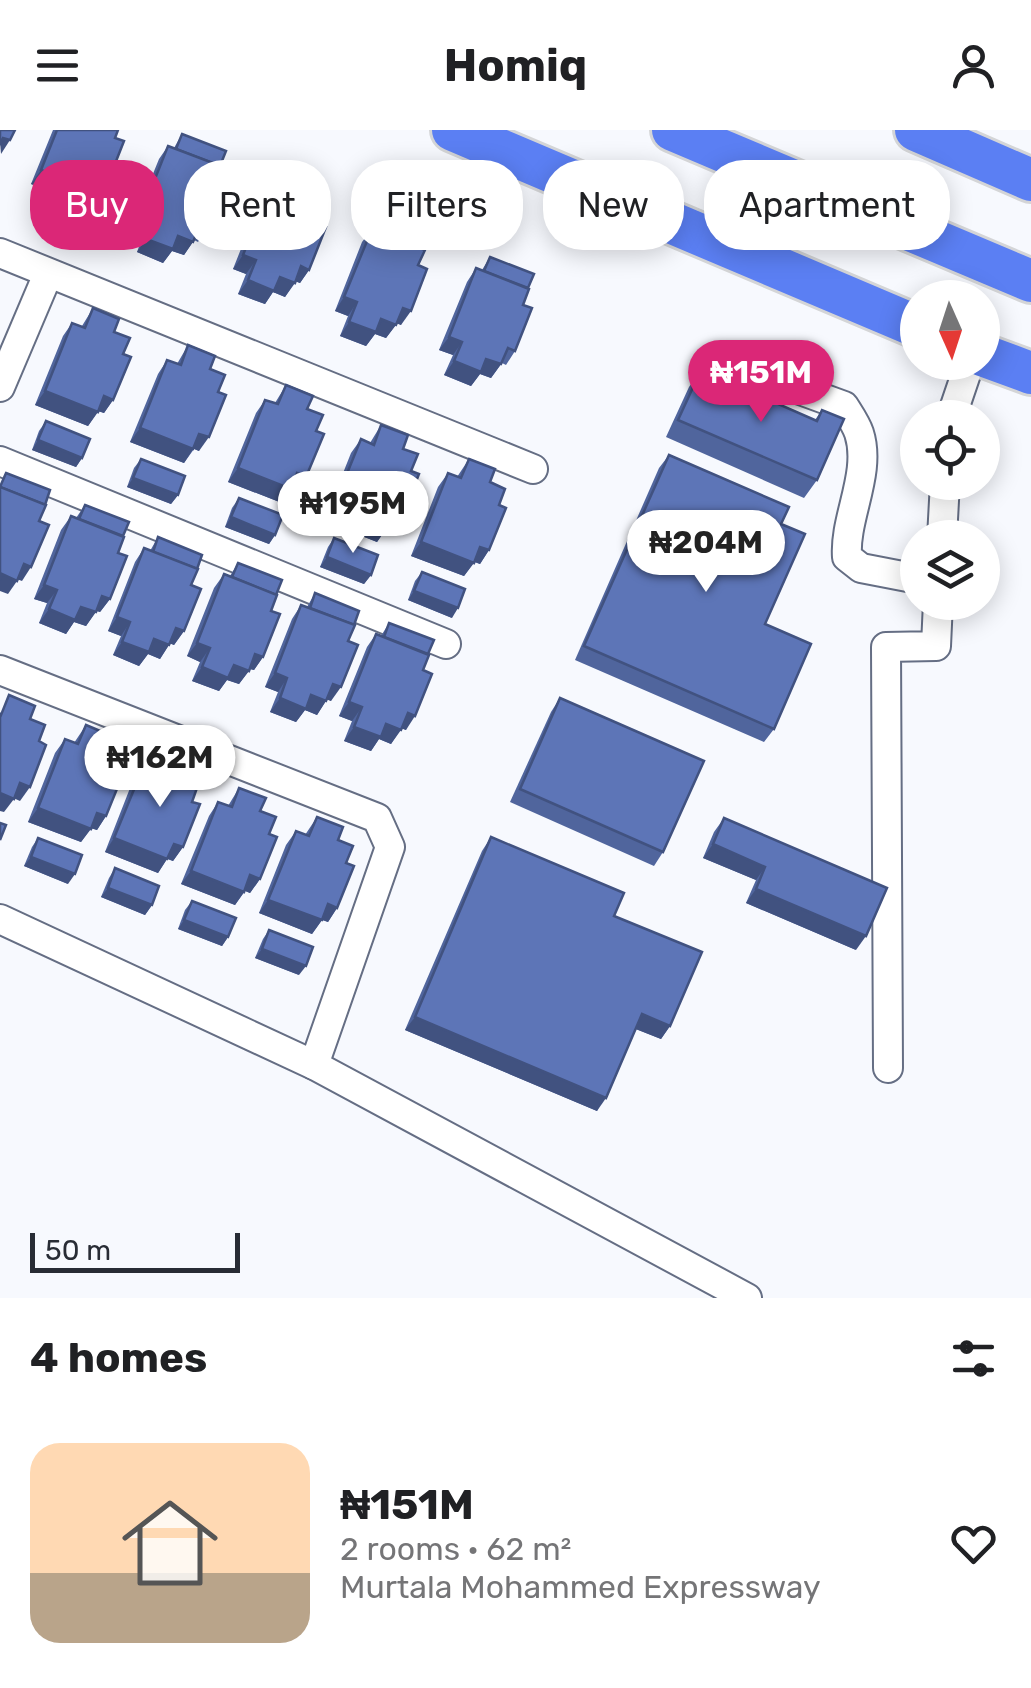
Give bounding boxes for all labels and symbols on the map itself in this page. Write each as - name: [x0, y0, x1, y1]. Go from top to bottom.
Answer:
- north arrow: [900, 280, 1000, 380]
- pin: ₦151M: [691, 340, 831, 425]
- pin: ₦195M: [283, 471, 423, 556]
- pin: ₦204M: [636, 510, 776, 595]
- pin: ₦162M: [90, 725, 230, 810]
- scale bar: [30, 1228, 240, 1272]

